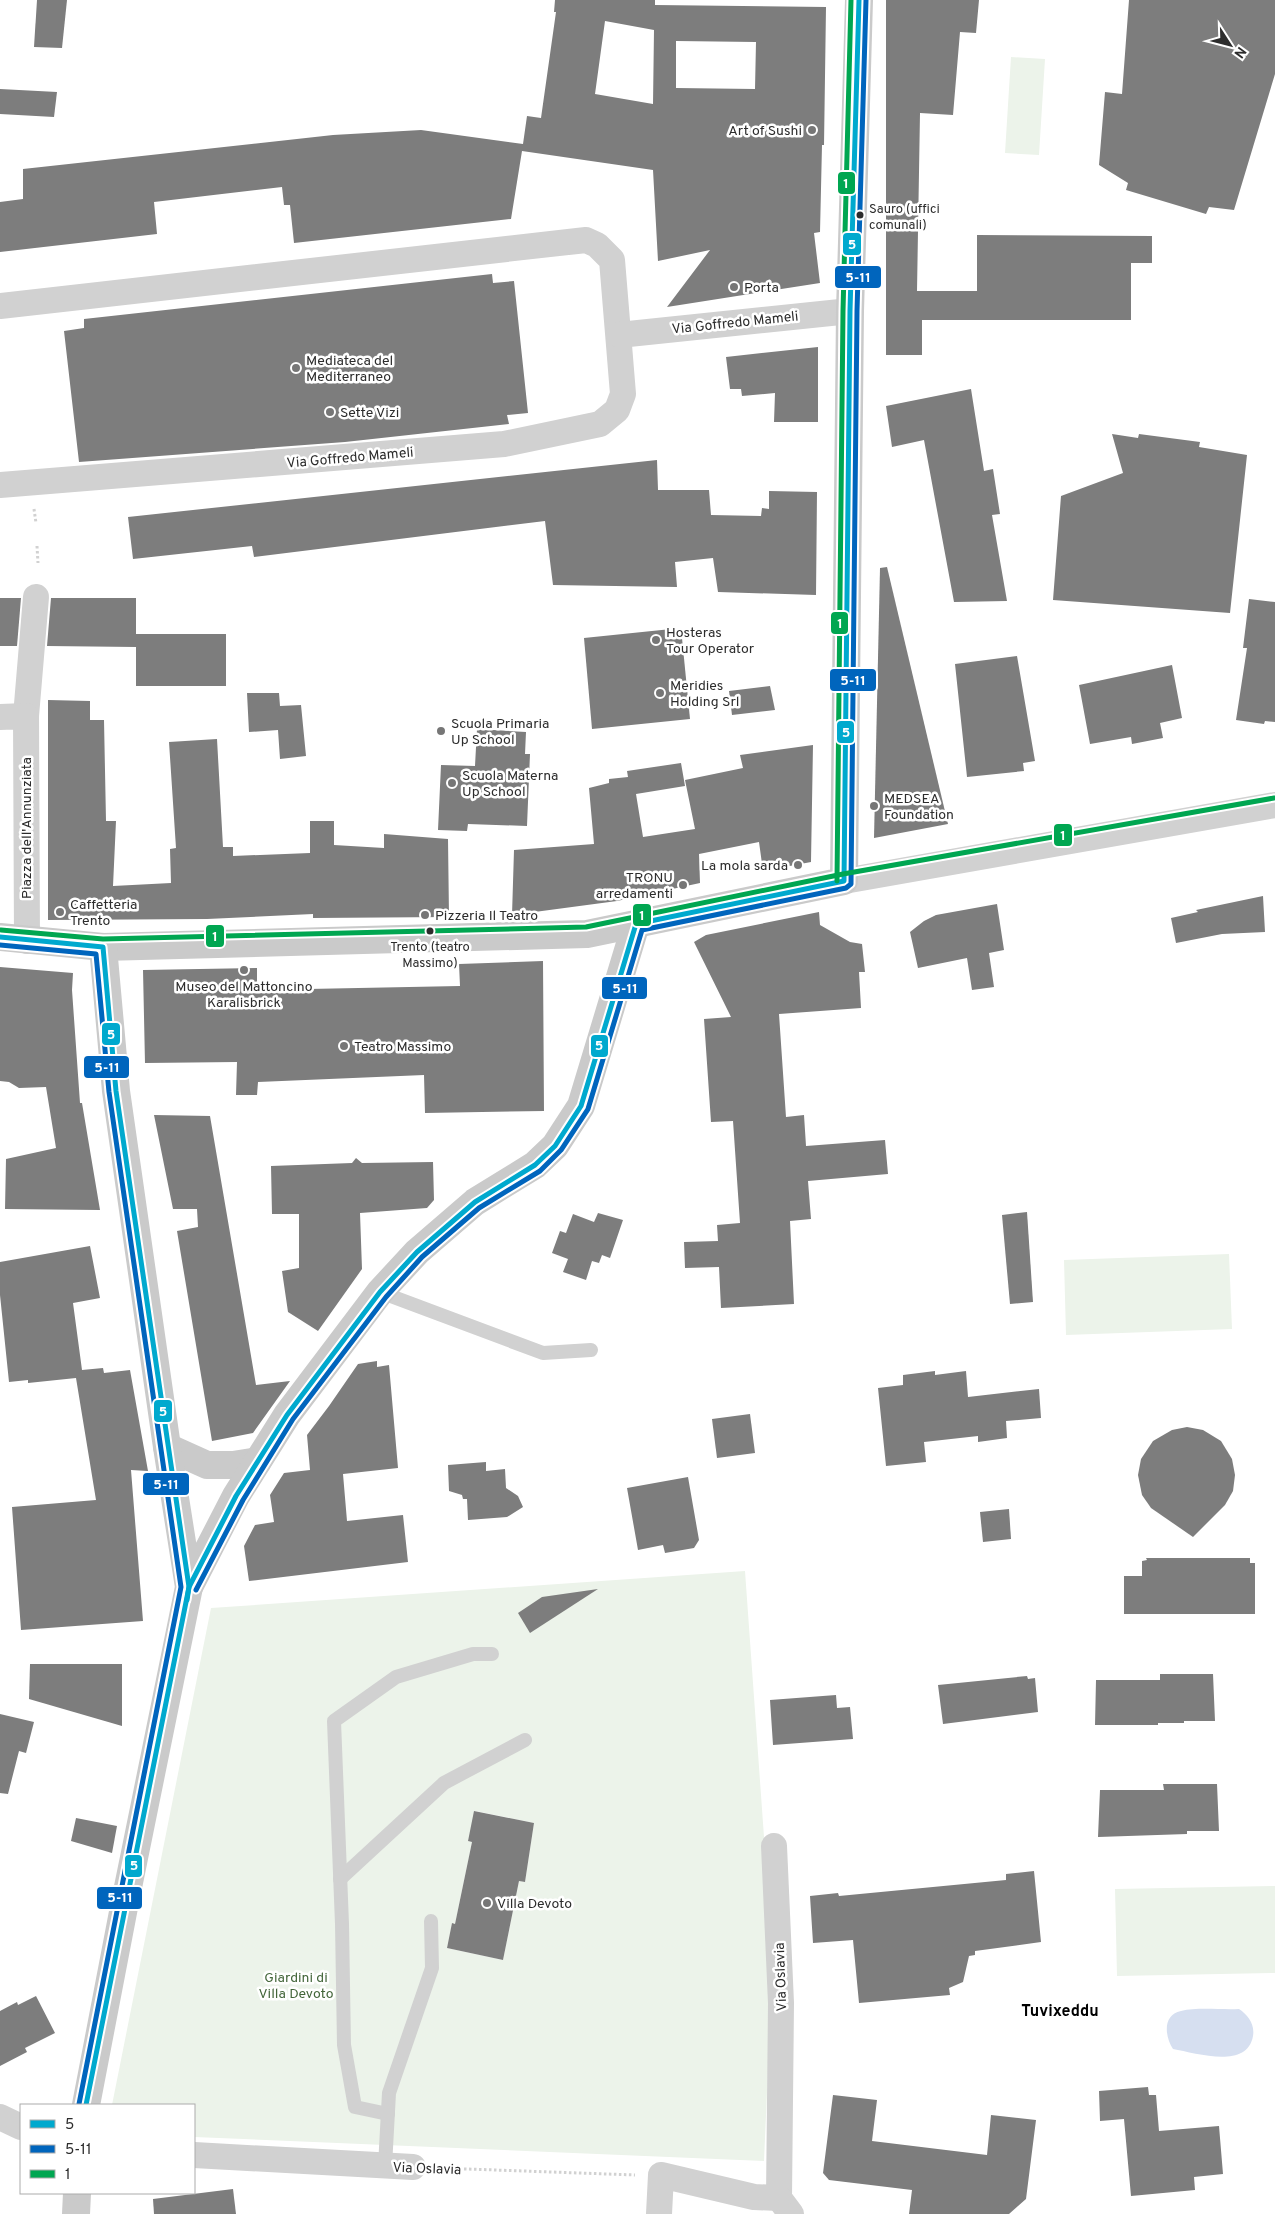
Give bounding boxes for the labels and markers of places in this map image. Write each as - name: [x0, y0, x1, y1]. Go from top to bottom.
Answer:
- place label: Art of Sushi: [728, 123, 802, 140]
- marker: Art of Sushi: [806, 124, 818, 136]
- place label: Sauro (uffici comunali): [869, 202, 940, 234]
- marker: Sauro (uffici comunali): [855, 210, 865, 220]
- place label: Porta: [744, 280, 779, 297]
- marker: Porta: [728, 281, 740, 293]
- place label: Mediateca del Mediterraneo: [306, 353, 393, 386]
- marker: Mediateca del Mediterraneo: [290, 362, 302, 374]
- place label: Sette Vizi: [340, 405, 399, 422]
- marker: Sette Vizi: [324, 406, 336, 418]
- place label: Hosteras Tour Operator: [666, 625, 755, 658]
- marker: Hosteras Tour Operator: [650, 634, 662, 646]
- place label: Meridies Holding Srl: [670, 678, 739, 711]
- marker: Meridies Holding Srl: [654, 687, 666, 699]
- place label: Scuola Primaria Up School: [451, 716, 549, 749]
- marker: Scuola Primaria Up School: [435, 725, 447, 737]
- place label: Scuola Materna Up School: [462, 768, 558, 801]
- marker: Scuola Materna Up School: [446, 777, 458, 789]
- place label: MEDSEA Foundation: [884, 791, 954, 824]
- marker: MEDSEA Foundation: [868, 800, 880, 812]
- place label: La mola sarda: [701, 858, 788, 875]
- marker: La mola sarda: [792, 859, 804, 871]
- place label: TRONU arredamenti: [596, 870, 673, 903]
- marker: TRONU arredamenti: [677, 879, 689, 891]
- place label: Caffetteria Trento: [70, 897, 137, 930]
- marker: Caffetteria Trento: [54, 906, 66, 918]
- place label: Pizzeria Il Teatro: [435, 908, 538, 925]
- marker: Pizzeria Il Teatro: [419, 909, 431, 921]
- marker: Trento (teatro Massimo): [425, 926, 435, 936]
- place label: Trento (teatro Massimo): [390, 940, 470, 972]
- marker: Museo del Mattoncino Karalisbrick: [238, 964, 250, 976]
- place label: Museo del Mattoncino Karalisbrick: [175, 979, 313, 1012]
- place label: Teatro Massimo: [354, 1039, 451, 1056]
- marker: Teatro Massimo: [338, 1040, 350, 1052]
- place label: Villa Devoto: [497, 1896, 572, 1913]
- marker: Villa Devoto: [481, 1897, 493, 1909]

